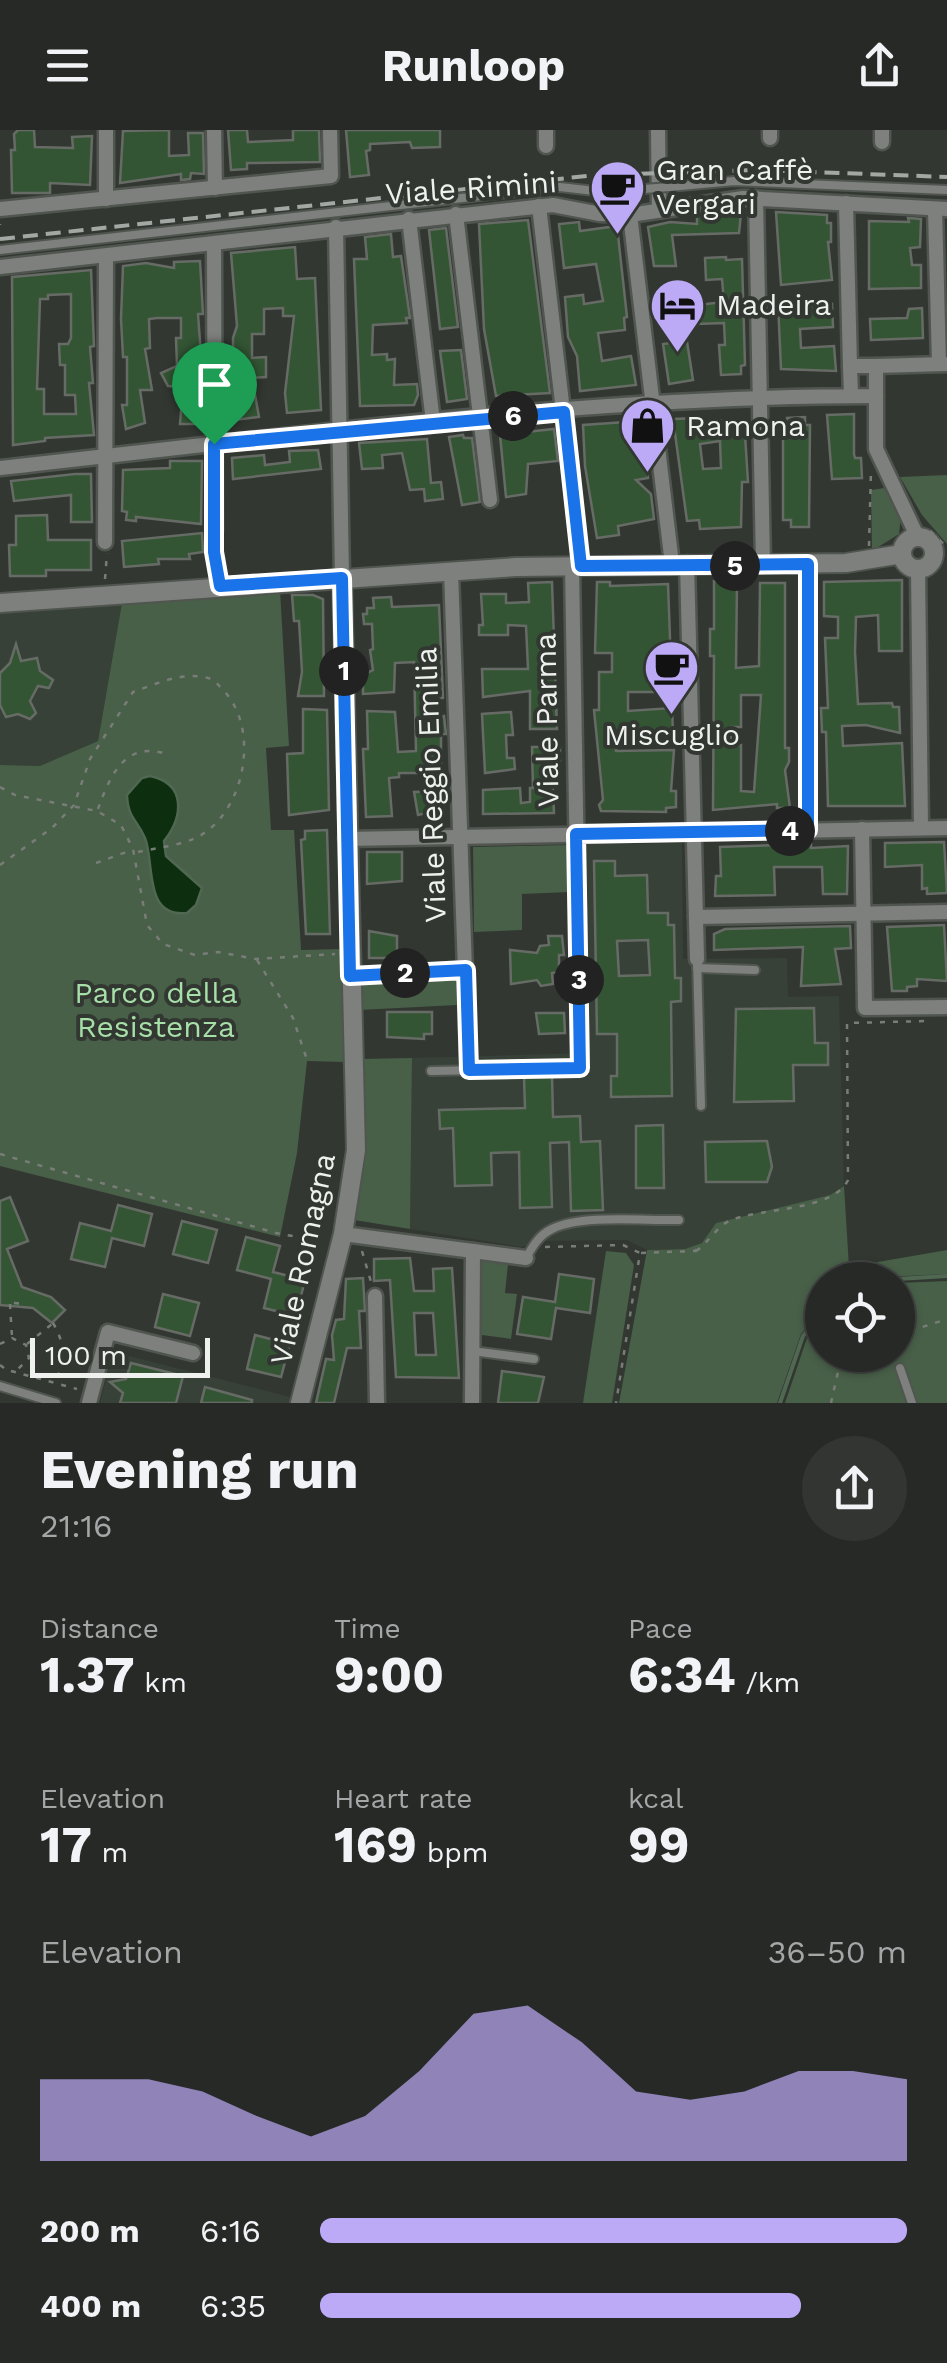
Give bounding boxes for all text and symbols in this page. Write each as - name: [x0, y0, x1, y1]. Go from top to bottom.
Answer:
- icon: menu: [40, 38, 95, 93]
- icon: share: [852, 38, 907, 93]
- text: Runloop: [382, 39, 565, 92]
- place label: Gran Caffè Vergari: [656, 152, 813, 221]
- cafe icon: Gran Caffè Vergari: [587, 157, 647, 236]
- street label: Viale Rimini: [384, 164, 558, 211]
- hotel icon: Madeira: [647, 275, 707, 354]
- place label: Madeira: [716, 287, 831, 322]
- pin: [172, 342, 257, 445]
- icon: arrive: [187, 357, 242, 412]
- pin: 6: [488, 391, 538, 441]
- shop icon: Ramona: [617, 396, 677, 475]
- text: 6: [504, 399, 522, 432]
- place label: Ramona: [686, 408, 805, 443]
- pin: 5: [710, 541, 760, 591]
- text: 5: [727, 549, 743, 582]
- street label: Viale Parma: [527, 633, 566, 807]
- cafe icon: Miscuglio: [642, 637, 702, 716]
- pin: 1: [319, 646, 369, 696]
- street label: Viale Reggio Emilia: [408, 647, 453, 923]
- text: 1: [338, 654, 350, 687]
- place label: Miscuglio: [604, 717, 740, 752]
- pin: 4: [765, 806, 815, 856]
- text: 4: [781, 814, 799, 847]
- pin: 2: [380, 948, 430, 998]
- pin: 3: [554, 955, 604, 1005]
- text: 2: [397, 956, 413, 989]
- text: 3: [571, 963, 587, 996]
- park label: Parco della Resistenza: [74, 975, 238, 1044]
- street label: Viale Romagna: [263, 1150, 342, 1368]
- map controls: [805, 1262, 915, 1372]
- button: locate: [805, 1262, 915, 1372]
- scale bar: [30, 1333, 210, 1378]
- text: 100 m: [45, 1339, 127, 1372]
- button: share: [802, 1436, 907, 1541]
- text: Evening run: [40, 1437, 359, 1501]
- text: 21:16: [40, 1507, 113, 1545]
- text: Distance: [40, 1612, 159, 1645]
- text: Time: [334, 1612, 401, 1645]
- text: Pace: [628, 1612, 693, 1645]
- text: 1.37: [40, 1645, 135, 1704]
- text: 9:00: [334, 1645, 444, 1704]
- text: 6:34: [628, 1645, 736, 1704]
- text: km: [135, 1666, 187, 1699]
- text: /km: [736, 1666, 800, 1699]
- text: Elevation: [40, 1782, 165, 1815]
- text: Heart rate: [334, 1782, 472, 1815]
- text: kcal: [628, 1782, 683, 1815]
- text: 17: [40, 1815, 92, 1874]
- text: 169: [334, 1815, 417, 1874]
- text: 99: [628, 1815, 690, 1874]
- text: m: [92, 1836, 128, 1869]
- text: bpm: [417, 1836, 489, 1869]
- text: Elevation: [40, 1933, 183, 1971]
- text: 36–50 m: [768, 1933, 907, 1971]
- text: 200 m: [40, 2212, 140, 2250]
- text: 6:16: [200, 2212, 261, 2250]
- text: 400 m: [40, 2287, 141, 2325]
- text: 6:35: [200, 2287, 266, 2325]

